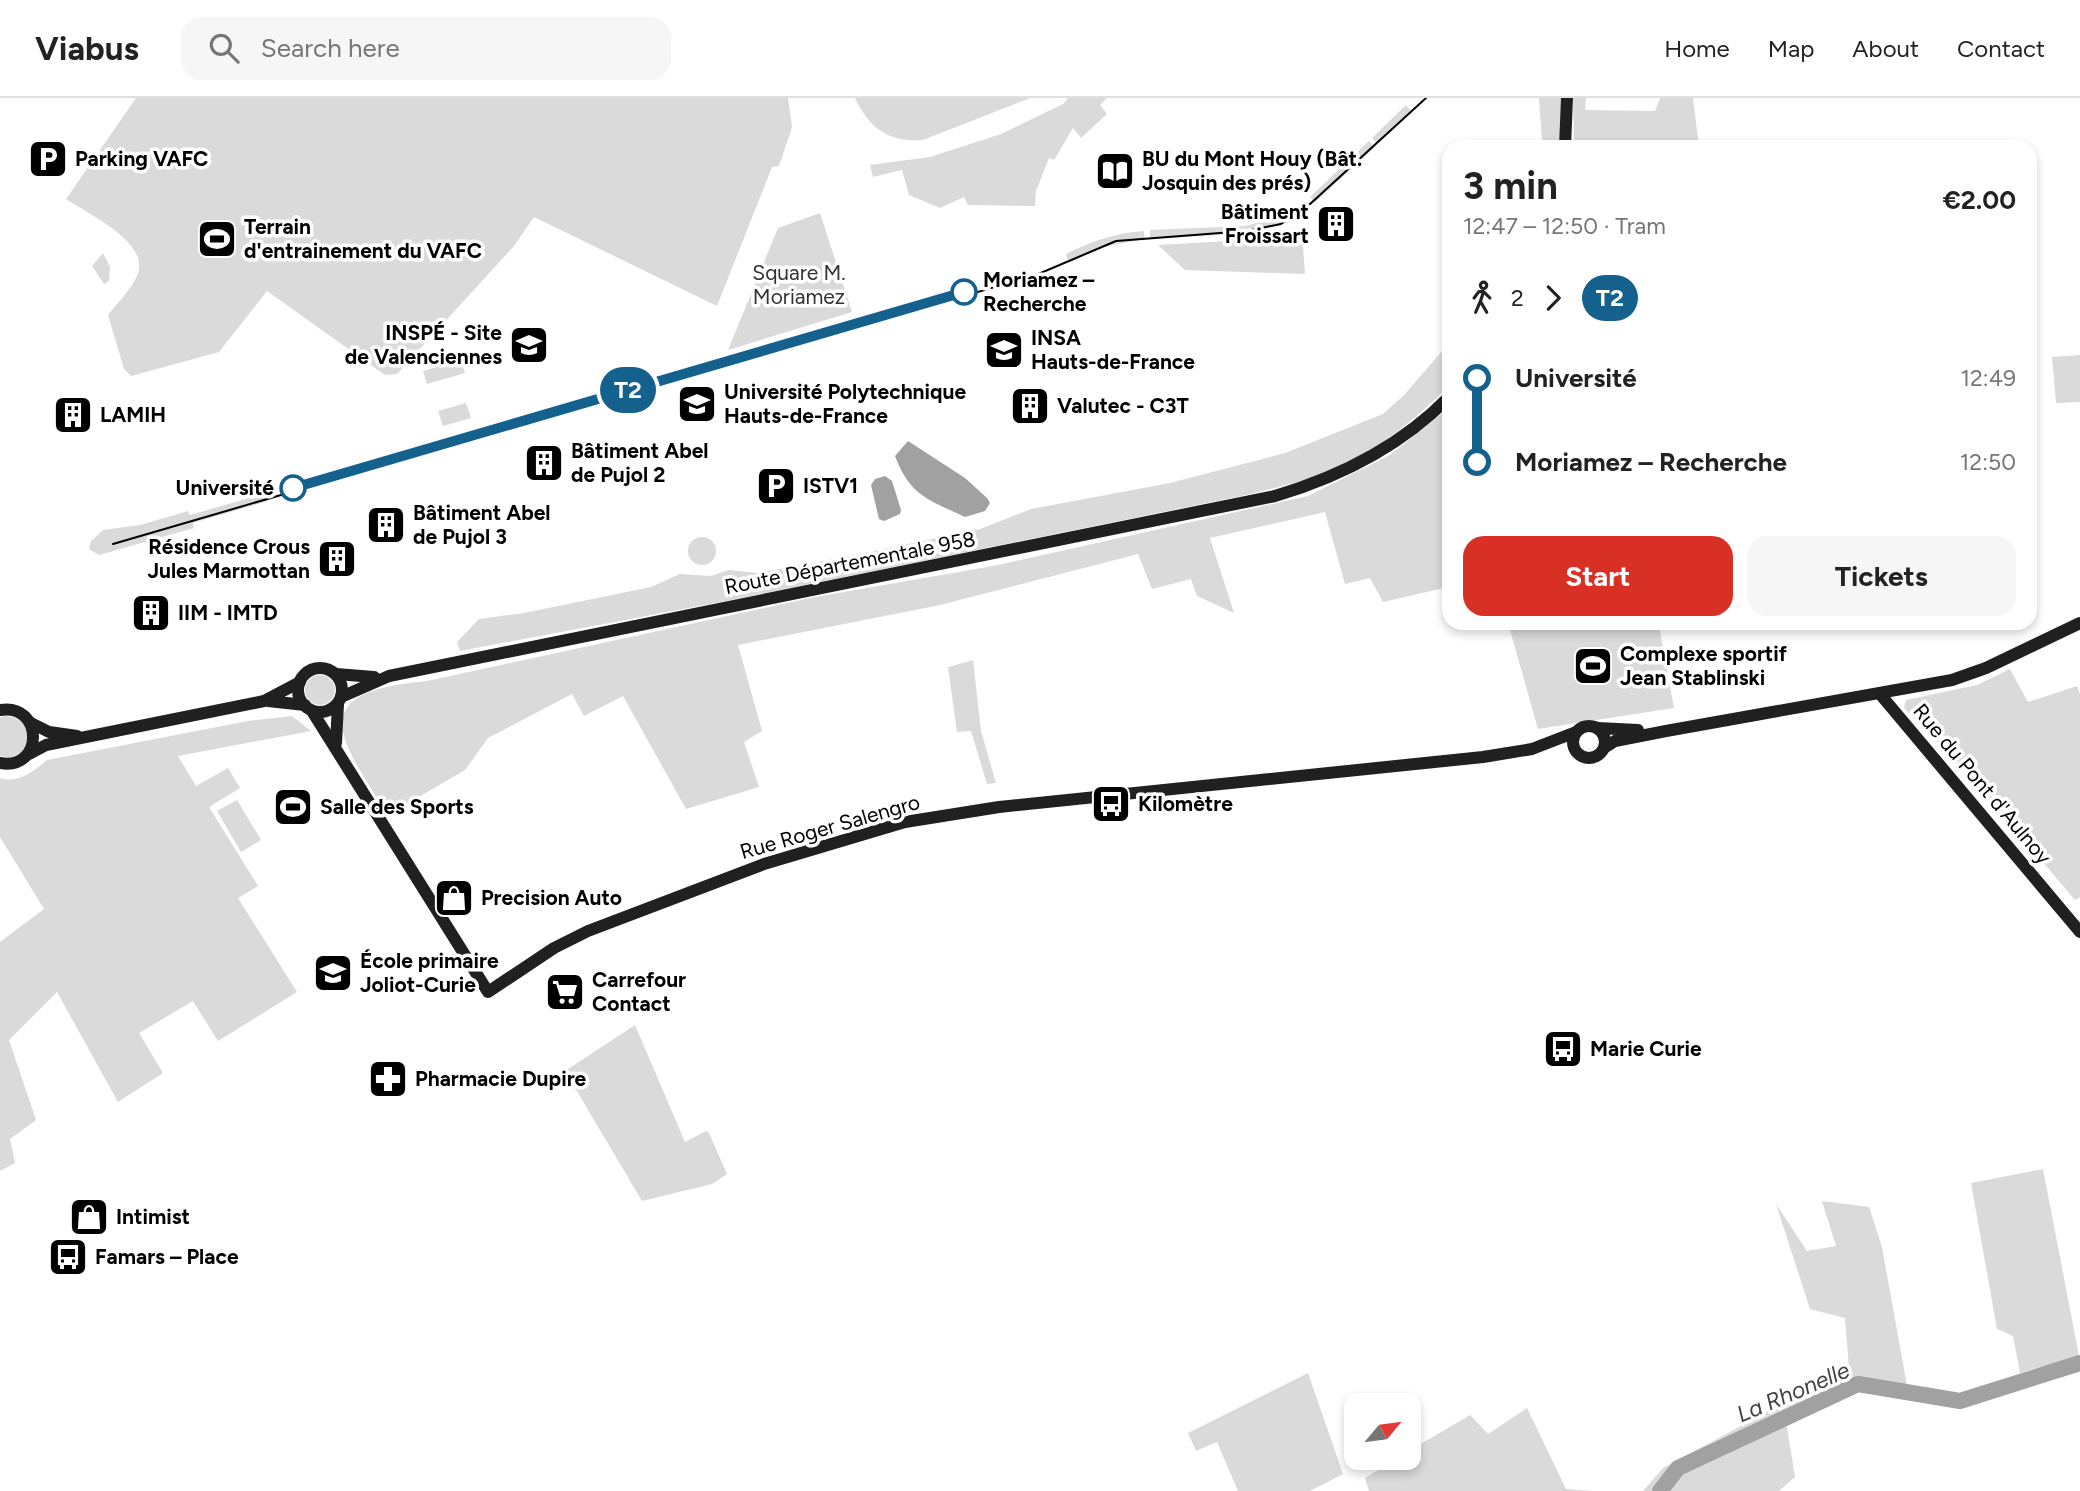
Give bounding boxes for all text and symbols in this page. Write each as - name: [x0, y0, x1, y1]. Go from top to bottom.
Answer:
- search box: [181, 17, 671, 80]
- text: Viabus: [35, 29, 139, 68]
- icon: search: [205, 29, 243, 67]
- text: Search here: [261, 32, 400, 64]
- text: Home: [1664, 34, 1730, 63]
- text: Map: [1768, 34, 1814, 63]
- text: About: [1852, 34, 1919, 63]
- text: Contact: [1957, 34, 2045, 63]
- parking icon: Parking VAFC: [27, 138, 69, 180]
- place label: Parking VAFC: [75, 146, 208, 171]
- place label: BU du Mont Houy (Bât. Josquin des prés): [1142, 146, 1362, 195]
- library icon: BU du Mont Houy (Bât. Josquin des prés): [1094, 150, 1136, 192]
- text: 3 min: [1463, 163, 1558, 209]
- text: €2.00: [1943, 184, 2016, 216]
- place label: Bâtiment Froissart: [1221, 199, 1309, 248]
- building icon: Bâtiment Froissart: [1315, 203, 1357, 245]
- text: 12:47 – 12:50 · Tram: [1463, 212, 1666, 240]
- place label: Terrain d'entrainement du VAFC: [244, 214, 482, 263]
- sports icon: Terrain d'entrainement du VAFC: [196, 218, 238, 260]
- park label: Square M. Moriamez: [752, 260, 846, 309]
- place label: Moriamez – Recherche: [983, 267, 1095, 316]
- marker: Moriamez – Recherche: [951, 279, 977, 305]
- icon: walk: [1463, 279, 1501, 317]
- icon: forward: [1534, 279, 1572, 317]
- text: T2: [1596, 283, 1624, 312]
- text: 2: [1511, 284, 1524, 312]
- place label: INSPÉ - Site de Valenciennes: [345, 320, 502, 369]
- school or university icon: INSPÉ - Site de Valenciennes: [508, 324, 550, 366]
- place label: INSA Hauts-de-France: [1031, 325, 1195, 374]
- school or university icon: INSA Hauts-de-France: [983, 329, 1025, 371]
- text: Université: [1515, 362, 1637, 394]
- text: 12:49: [1961, 364, 2016, 392]
- line badge: T2: [596, 367, 660, 413]
- text: T2: [614, 375, 642, 404]
- place label: Université Polytechnique Hauts-de-France: [724, 379, 966, 428]
- school or university icon: Université Polytechnique Hauts-de-France: [676, 383, 718, 425]
- building icon: Valutec - C3T: [1009, 385, 1051, 427]
- place label: Valutec - C3T: [1057, 393, 1189, 418]
- building icon: LAMIH: [52, 394, 94, 436]
- place label: LAMIH: [100, 402, 166, 427]
- place label: Bâtiment Abel de Pujol 2: [571, 438, 709, 487]
- building icon: Bâtiment Abel de Pujol 2: [523, 442, 565, 484]
- text: Moriamez – Recherche: [1515, 446, 1787, 478]
- text: 12:50: [1960, 448, 2016, 476]
- parking icon: ISTV1: [755, 465, 797, 507]
- place label: ISTV1: [803, 473, 858, 498]
- place label: Université: [176, 475, 274, 500]
- marker: Université: [280, 475, 306, 501]
- place label: Bâtiment Abel de Pujol 3: [413, 500, 551, 549]
- building icon: Bâtiment Abel de Pujol 3: [365, 504, 407, 546]
- street label: Route Départementale 958: [722, 526, 977, 599]
- place label: Résidence Crous Jules Marmottan: [147, 534, 310, 583]
- button: Start: [1463, 536, 1733, 616]
- button: Tickets: [1747, 536, 2016, 616]
- building icon: Résidence Crous Jules Marmottan: [316, 538, 358, 580]
- building icon: IIM - IMTD: [130, 592, 172, 634]
- place label: IIM - IMTD: [178, 600, 278, 625]
- place label: Complexe sportif Jean Stablinski: [1620, 641, 1788, 690]
- sports icon: Complexe sportif Jean Stablinski: [1572, 645, 1614, 687]
- street label: Rue du Pont d'Aulnoy: [1908, 698, 2057, 869]
- bus stop icon: Kilomètre: [1090, 783, 1132, 825]
- sports icon: Salle des Sports: [272, 786, 314, 828]
- street label: Rue Roger Salengro: [737, 789, 923, 864]
- place label: Kilomètre: [1138, 791, 1233, 816]
- place label: Salle des Sports: [320, 794, 474, 819]
- shop icon: Precision Auto: [433, 877, 475, 919]
- place label: Precision Auto: [481, 885, 622, 910]
- place label: École primaire Joliot-Curie: [360, 948, 499, 997]
- school or university icon: École primaire Joliot-Curie: [312, 952, 354, 994]
- place label: Carrefour Contact: [592, 967, 686, 1016]
- supermarket icon: Carrefour Contact: [544, 971, 586, 1013]
- bus stop icon: Marie Curie: [1542, 1028, 1584, 1070]
- place label: Marie Curie: [1590, 1036, 1702, 1061]
- pharmacy icon: Pharmacie Dupire: [367, 1058, 409, 1100]
- place label: Pharmacie Dupire: [415, 1066, 587, 1091]
- shop icon: Intimist: [68, 1196, 110, 1238]
- place label: Intimist: [116, 1204, 190, 1229]
- bus stop icon: Famars – Place: [47, 1236, 89, 1278]
- place label: Famars – Place: [95, 1244, 239, 1269]
- water label: La Rhonelle: [1732, 1356, 1854, 1428]
- north arrow: [1344, 1393, 1421, 1470]
- map controls: [1344, 1393, 1421, 1470]

